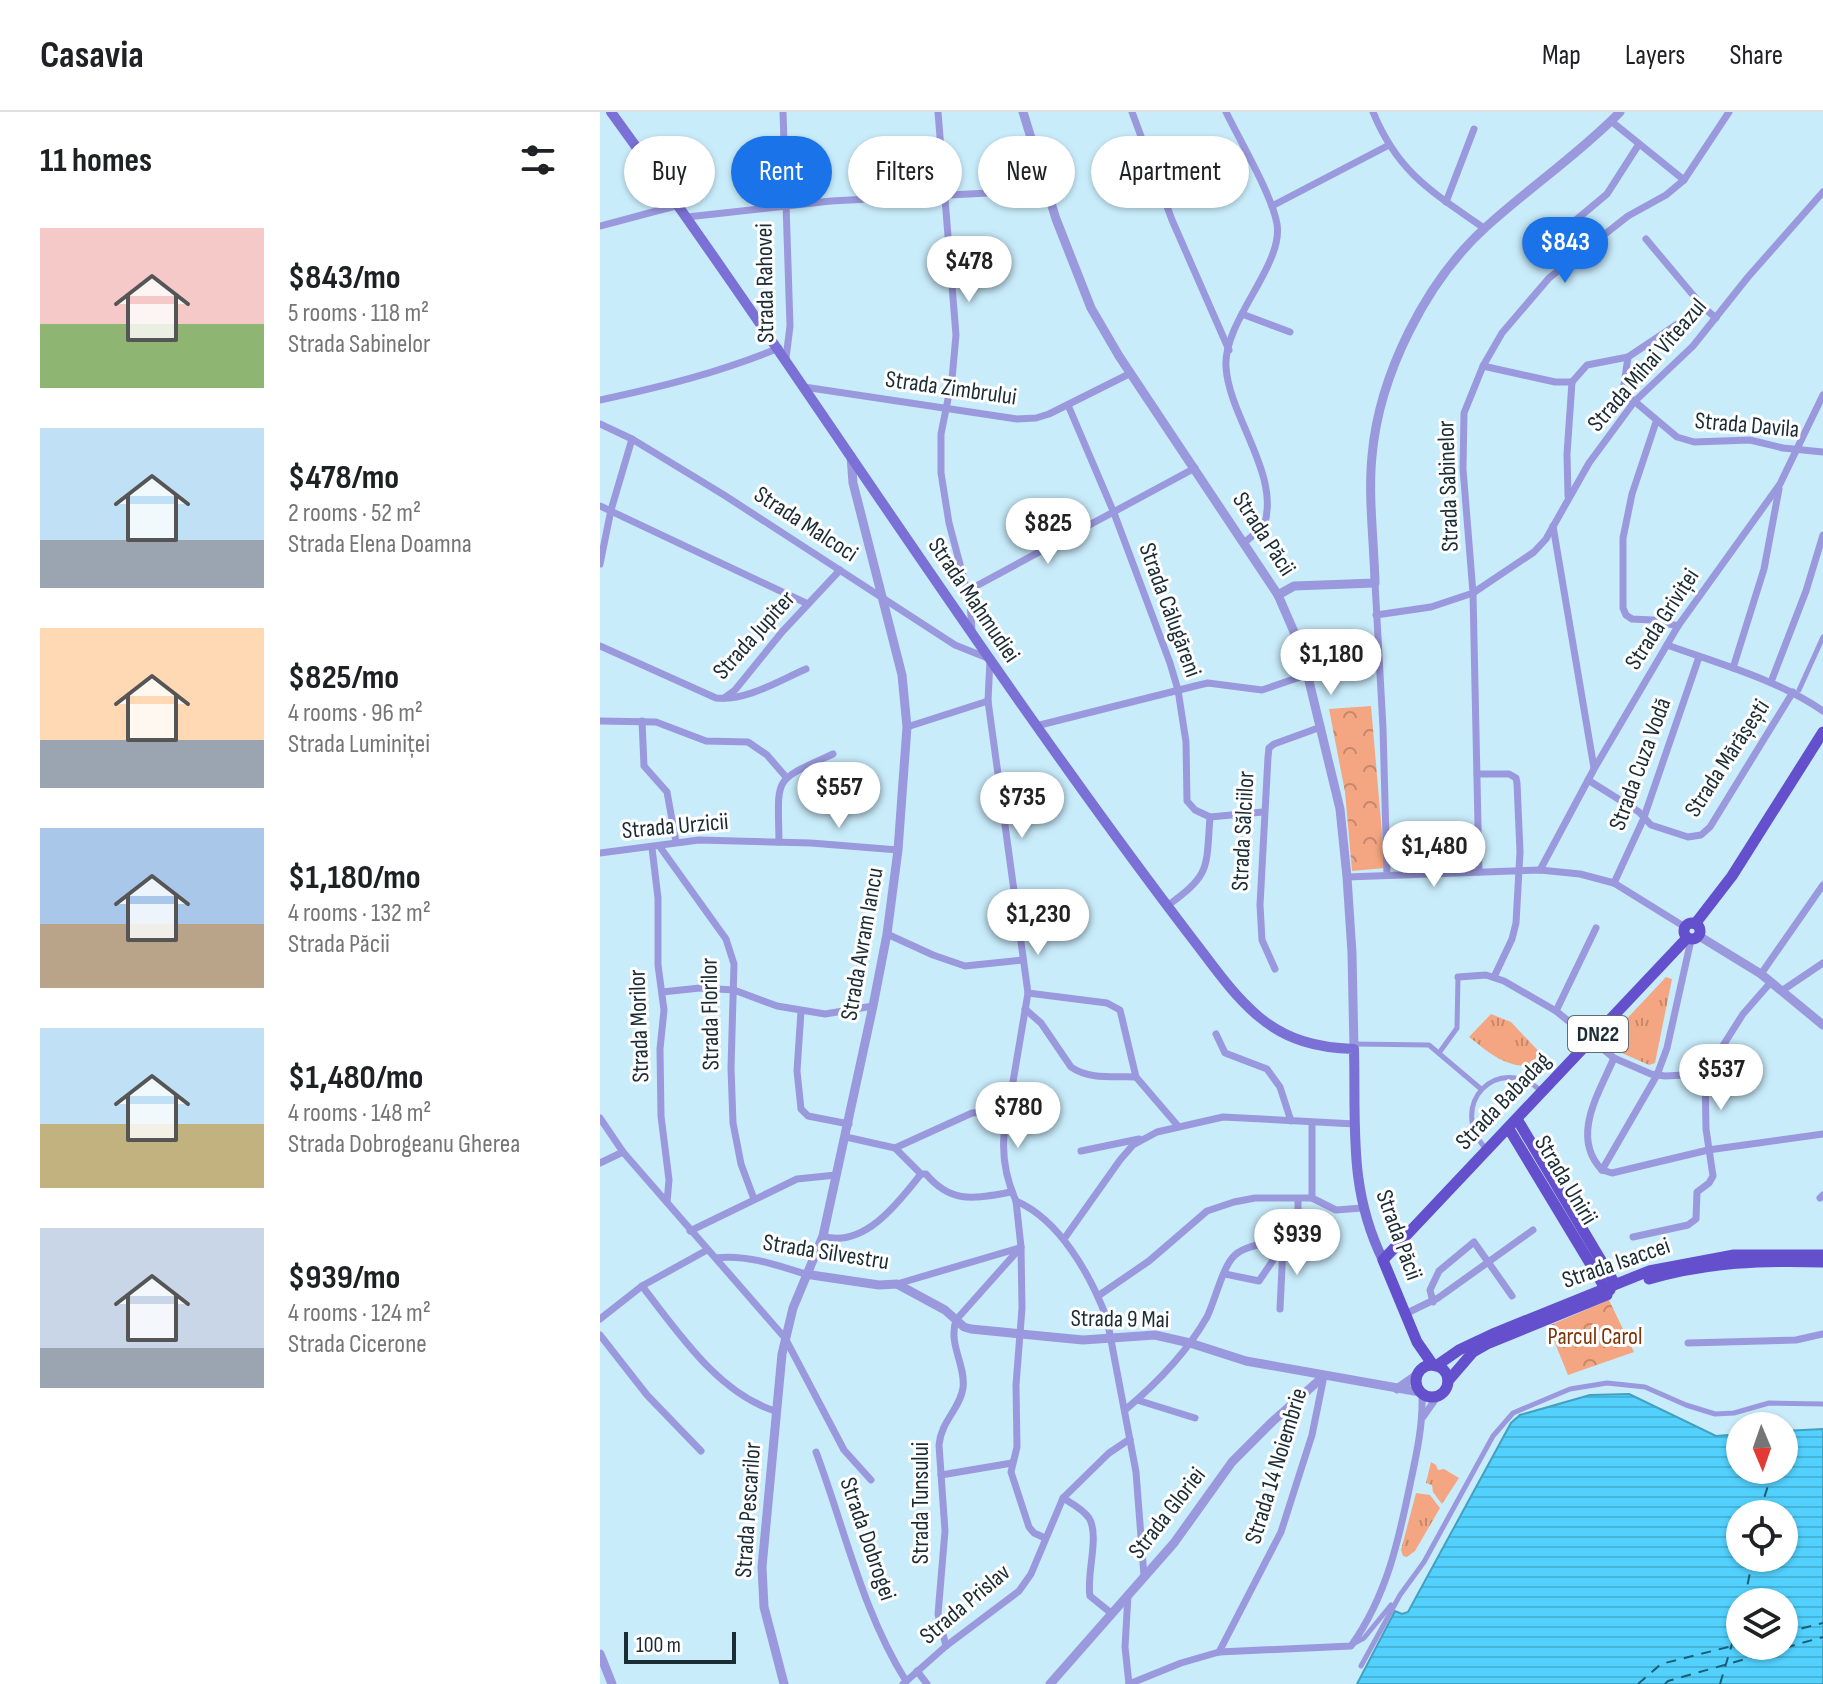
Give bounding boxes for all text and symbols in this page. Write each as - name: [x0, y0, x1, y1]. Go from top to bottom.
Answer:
- text: Casavia: [40, 33, 144, 78]
- text: Map: [1542, 39, 1581, 72]
- text: Layers: [1625, 39, 1685, 72]
- text: Share: [1729, 39, 1783, 72]
- chip: Buy: [624, 136, 715, 208]
- chip: Rent: [731, 136, 832, 208]
- chip: Filters: [848, 136, 962, 208]
- chip: New: [978, 136, 1075, 208]
- chip: Apartment: [1091, 136, 1249, 208]
- icon: filters: [516, 138, 560, 182]
- text: 11 homes: [40, 140, 152, 181]
- pin: $843: [1518, 217, 1612, 285]
- street label: Strada Rahovei: [749, 223, 781, 343]
- text: $843: [1540, 227, 1590, 258]
- pin: $478: [922, 236, 1016, 304]
- text: $478: [945, 246, 993, 277]
- text: $843/mo: [288, 257, 401, 298]
- icon: home: [104, 260, 200, 356]
- street label: Strada Mihai Viteazul: [1581, 292, 1713, 438]
- text: 5 rooms · 118 m²: [288, 298, 429, 329]
- text: Strada Sabinelor: [288, 329, 431, 360]
- street label: Strada Zimbrului: [884, 364, 1018, 412]
- street label: Strada Davila: [1694, 406, 1800, 444]
- street label: Strada Sabinelor: [1431, 420, 1465, 552]
- text: $478/mo: [288, 457, 399, 498]
- icon: home: [104, 460, 200, 556]
- street label: Strada Malcoci: [749, 480, 863, 568]
- street label: Strada Păcii: [1226, 487, 1302, 581]
- text: 2 rooms · 52 m²: [288, 498, 421, 529]
- pin: $825: [1001, 498, 1095, 566]
- text: $825: [1024, 508, 1072, 539]
- text: Strada Elena Doamna: [288, 529, 472, 560]
- street label: Strada Mahmudiei: [922, 532, 1026, 668]
- street label: Strada Călugăreni: [1132, 539, 1208, 681]
- street label: Strada Griviței: [1619, 563, 1705, 675]
- street label: Strada Jupiter: [707, 585, 801, 685]
- pin: $1,180: [1266, 629, 1396, 697]
- text: $1,180: [1298, 639, 1364, 670]
- text: $825/mo: [288, 657, 399, 698]
- icon: home: [104, 660, 200, 756]
- street label: Strada Cuza Vodă: [1603, 694, 1677, 834]
- street label: Strada Mărășești: [1678, 694, 1776, 822]
- text: 4 rooms · 96 m²: [288, 698, 423, 729]
- text: Strada Luminiței: [288, 729, 430, 760]
- pin: $557: [792, 762, 886, 830]
- street label: Strada Sălciilor: [1225, 770, 1261, 892]
- text: $557: [815, 772, 863, 803]
- pin: $735: [975, 772, 1069, 840]
- text: $735: [998, 782, 1046, 813]
- street label: Strada Urzicii: [621, 807, 729, 845]
- pin: $1,480: [1369, 821, 1499, 889]
- text: $1,480: [1400, 831, 1468, 862]
- text: $1,180/mo: [288, 857, 421, 898]
- icon: home: [104, 860, 200, 956]
- street label: Strada Avram Iancu: [834, 865, 890, 1023]
- pin: $1,230: [973, 889, 1103, 957]
- text: 4 rooms · 132 m²: [288, 898, 431, 929]
- text: $1,230: [1005, 899, 1071, 930]
- text: Strada Păcii: [288, 929, 390, 960]
- street label: Strada Florilor: [695, 957, 725, 1071]
- street label: Strada Morilor: [623, 969, 655, 1083]
- road number: DN22: [1568, 1016, 1628, 1052]
- pin: $537: [1674, 1044, 1768, 1112]
- street label: Strada Babadag: [1449, 1046, 1557, 1156]
- text: $537: [1697, 1054, 1745, 1085]
- text: $1,480/mo: [288, 1057, 423, 1098]
- icon: home: [104, 1060, 200, 1156]
- pin: $780: [971, 1082, 1065, 1150]
- text: $780: [993, 1092, 1043, 1123]
- text: 4 rooms · 148 m²: [288, 1098, 431, 1129]
- text: Strada Dobrogeanu Gherea: [288, 1129, 520, 1160]
- street label: Strada Unirii: [1528, 1130, 1604, 1230]
- street label: Strada Păcii: [1369, 1186, 1429, 1284]
- pin: $939: [1250, 1209, 1344, 1277]
- text: $939: [1272, 1219, 1322, 1250]
- street label: Strada Silvestru: [761, 1228, 891, 1276]
- street label: Strada Isaccei: [1558, 1231, 1674, 1295]
- text: $939/mo: [288, 1257, 400, 1298]
- icon: home: [104, 1260, 200, 1356]
- text: 4 rooms · 124 m²: [288, 1298, 431, 1329]
- street label: Strada 9 Mai: [1070, 1304, 1170, 1334]
- park label: Parcul Carol: [1548, 1322, 1642, 1351]
- text: Strada Cicerone: [288, 1329, 427, 1360]
- street label: Strada 14 Noiembrie: [1239, 1385, 1313, 1547]
- north arrow: [1726, 1412, 1798, 1484]
- map controls: [1726, 1412, 1798, 1660]
- street label: Strada Pescarilor: [729, 1441, 767, 1579]
- street label: Strada Tunsului: [906, 1442, 935, 1564]
- street label: Strada Gloriei: [1122, 1461, 1212, 1565]
- street label: Strada Dobrogei: [833, 1474, 903, 1604]
- button: locate: [1726, 1500, 1798, 1572]
- street label: Strada Prislav: [914, 1558, 1016, 1650]
- button: layers: [1726, 1588, 1798, 1660]
- scale bar: [624, 1628, 736, 1664]
- text: 100 m: [636, 1632, 681, 1659]

